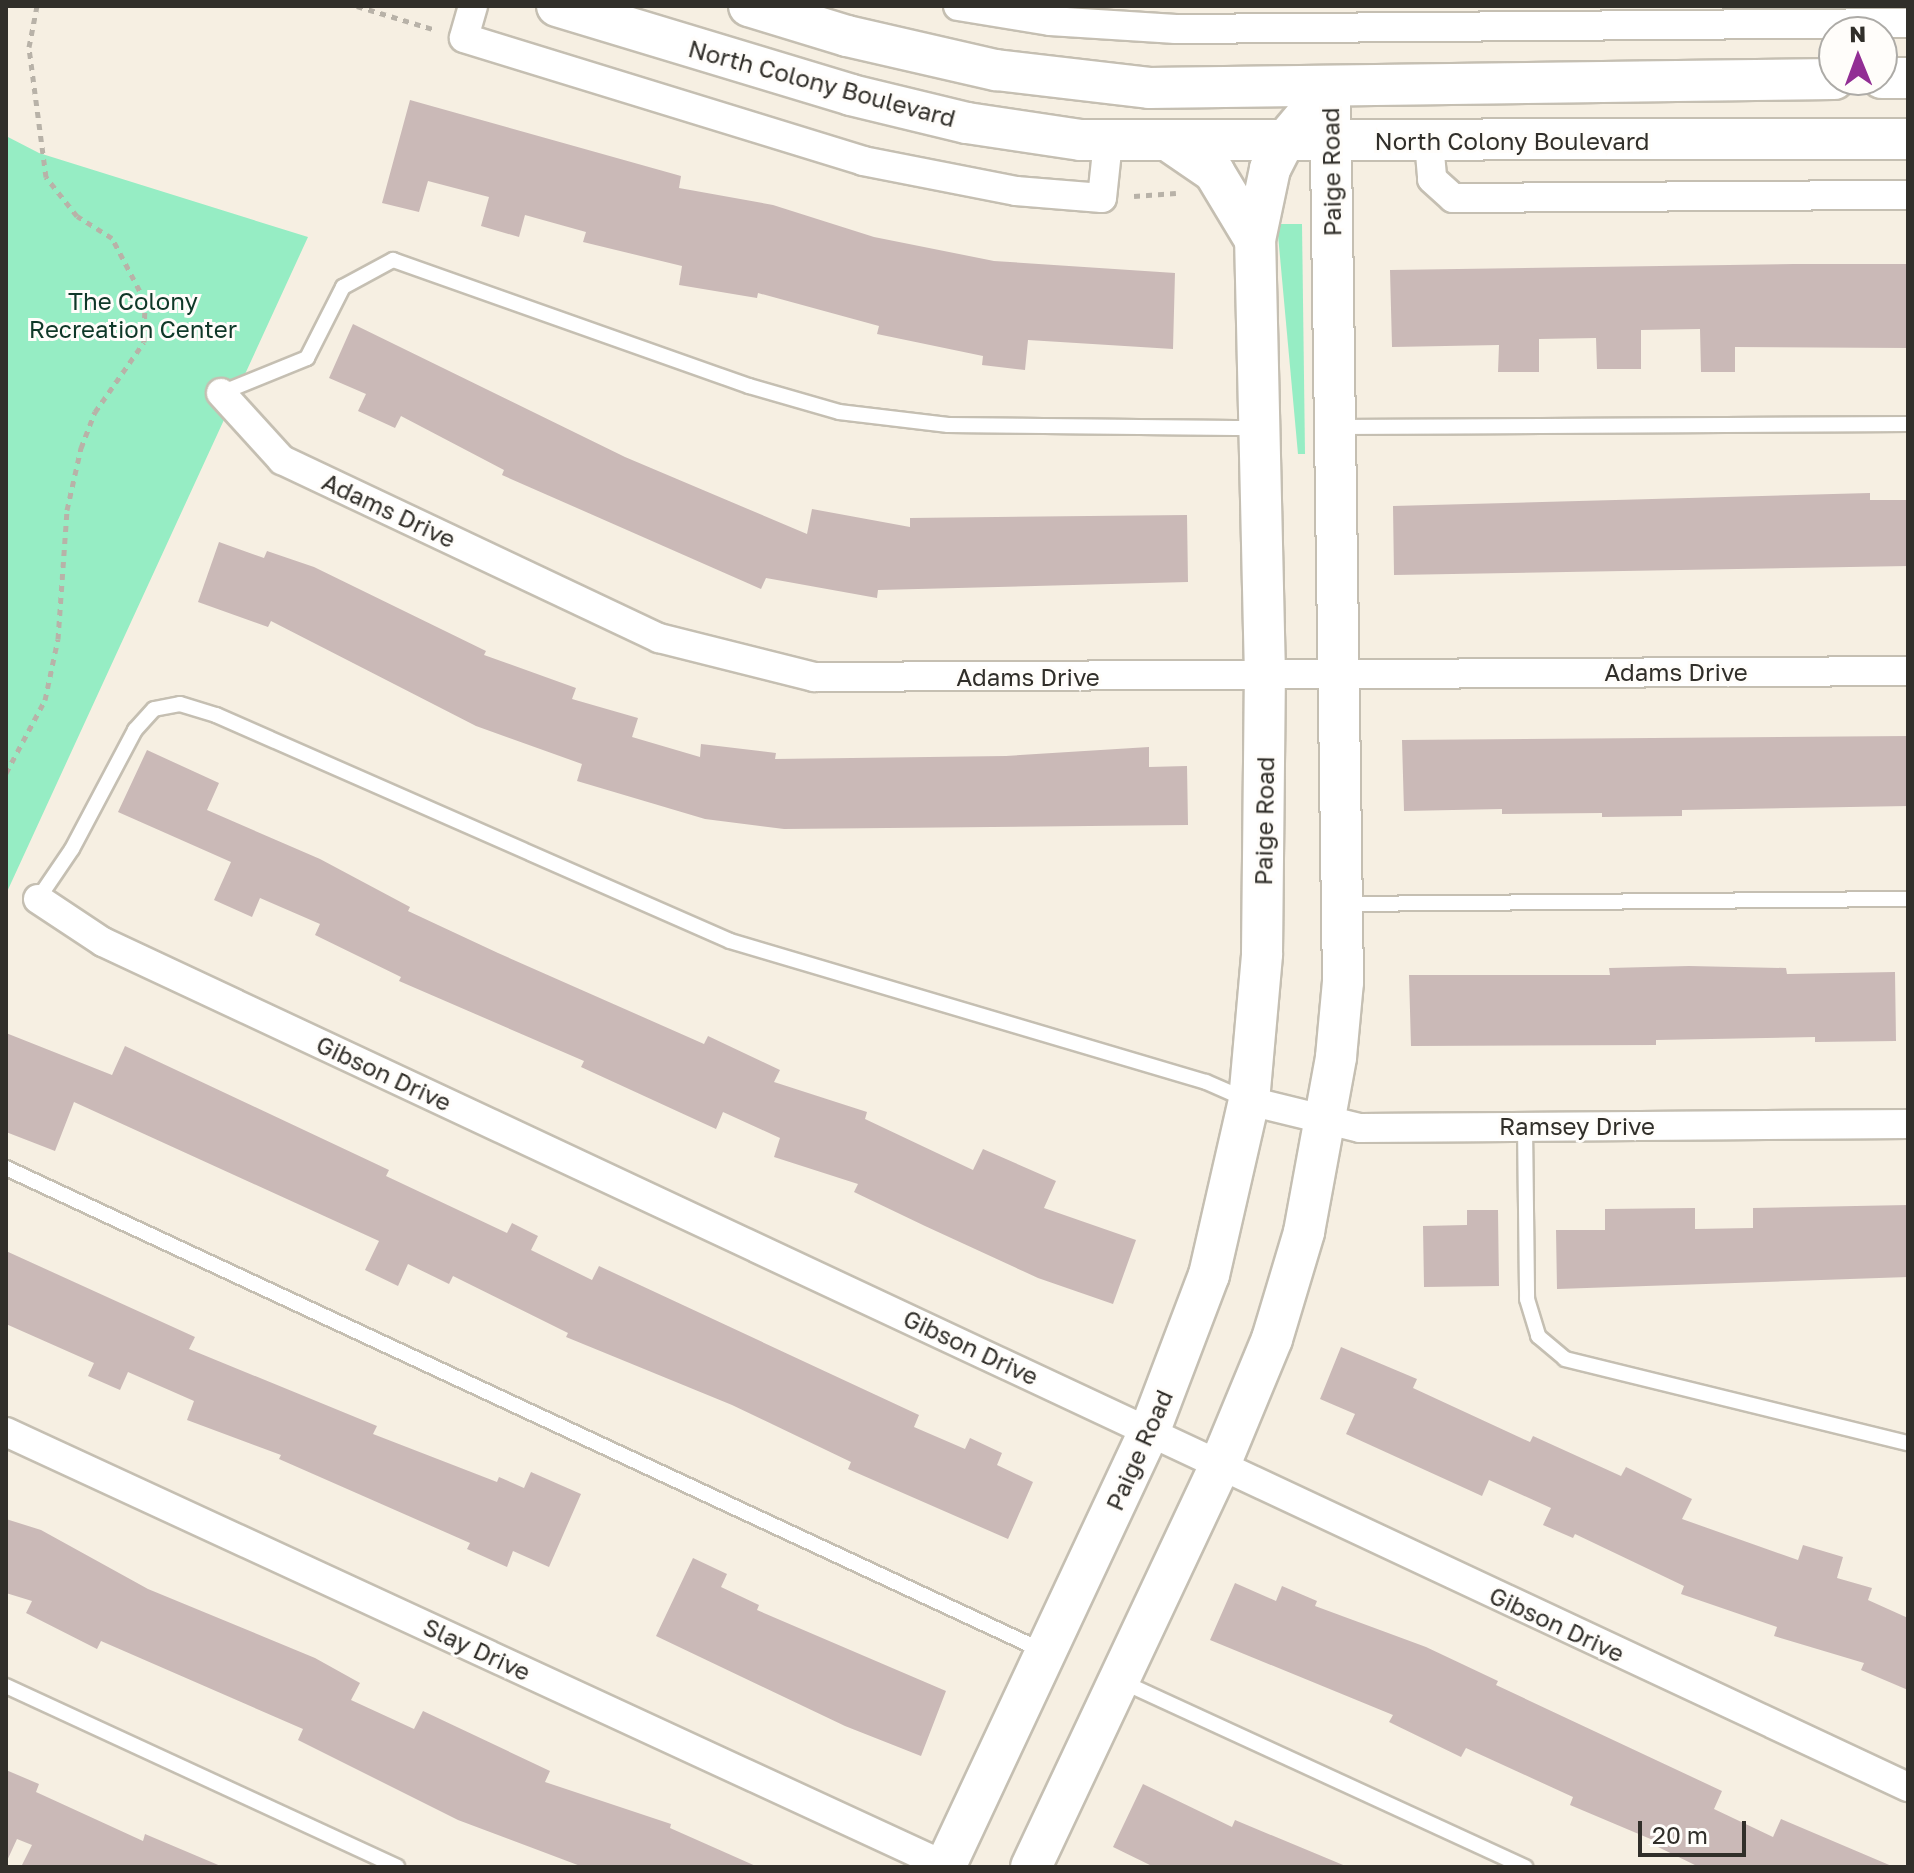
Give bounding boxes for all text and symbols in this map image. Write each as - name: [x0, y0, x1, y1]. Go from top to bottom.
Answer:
- north arrow: [1818, 16, 1898, 96]
- text: N: [1849, 20, 1866, 47]
- street label: North Colony Boulevard: [685, 33, 959, 133]
- street label: Paige Road: [1315, 107, 1347, 237]
- street label: North Colony Boulevard: [1374, 127, 1650, 155]
- park label: The Colony Recreation Center: [29, 287, 237, 343]
- street label: Adams Drive: [318, 467, 460, 553]
- street label: Adams Drive: [1604, 658, 1748, 686]
- street label: Adams Drive: [956, 663, 1100, 691]
- street label: Paige Road: [1248, 756, 1280, 886]
- street label: Gibson Drive: [312, 1029, 456, 1117]
- street label: Ramsey Drive: [1499, 1112, 1655, 1140]
- street label: Gibson Drive: [899, 1303, 1043, 1391]
- street label: Paige Road: [1100, 1385, 1178, 1515]
- street label: Gibson Drive: [1485, 1580, 1629, 1668]
- street label: Slay Drive: [419, 1612, 535, 1686]
- scale bar: [1642, 1805, 1750, 1855]
- text: 20 m: [1652, 1820, 1708, 1849]

